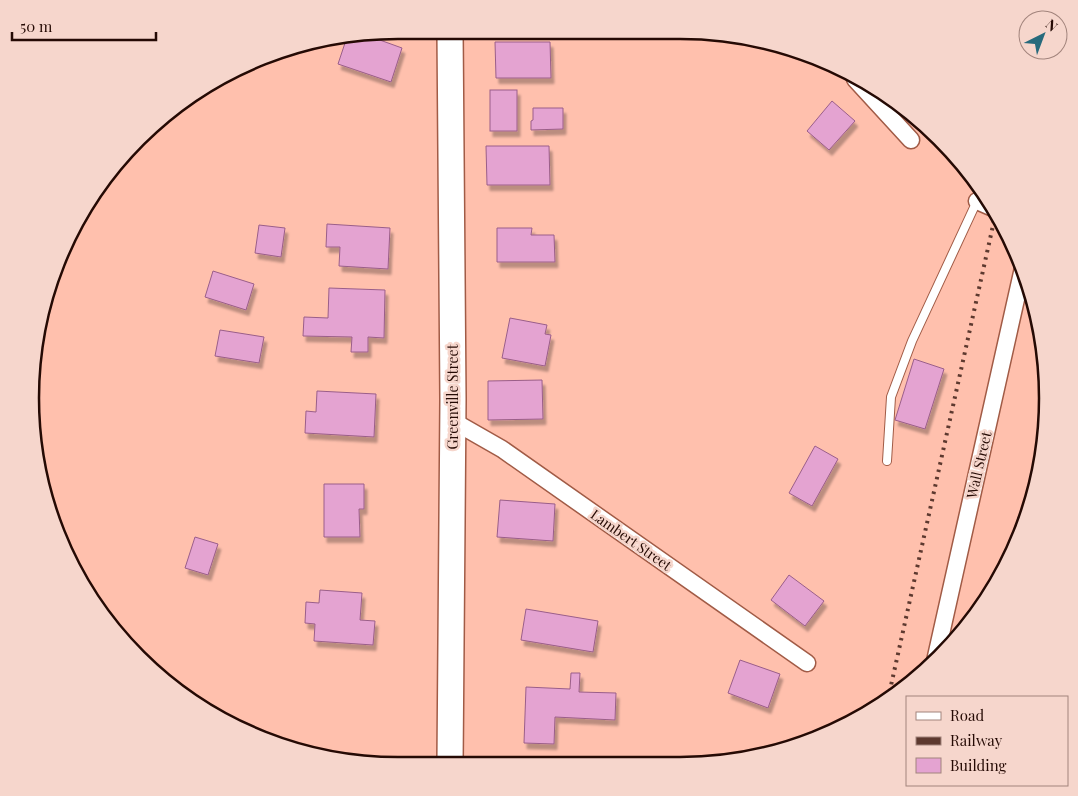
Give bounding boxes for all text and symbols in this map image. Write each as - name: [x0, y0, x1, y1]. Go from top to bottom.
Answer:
- scale bar: [12, 10, 156, 42]
- north arrow: [1018, 10, 1068, 60]
- text: N: [1042, 15, 1062, 35]
- text: 50 m: [20, 16, 53, 36]
- street label: Greenville Street: [443, 343, 462, 450]
- street label: Wall Street: [961, 429, 996, 501]
- street label: Lambert Street: [587, 505, 676, 575]
- legend: [906, 696, 1068, 786]
- text: Road: [950, 705, 984, 725]
- text: Railway: [950, 730, 1003, 750]
- text: Building: [950, 755, 1007, 775]

